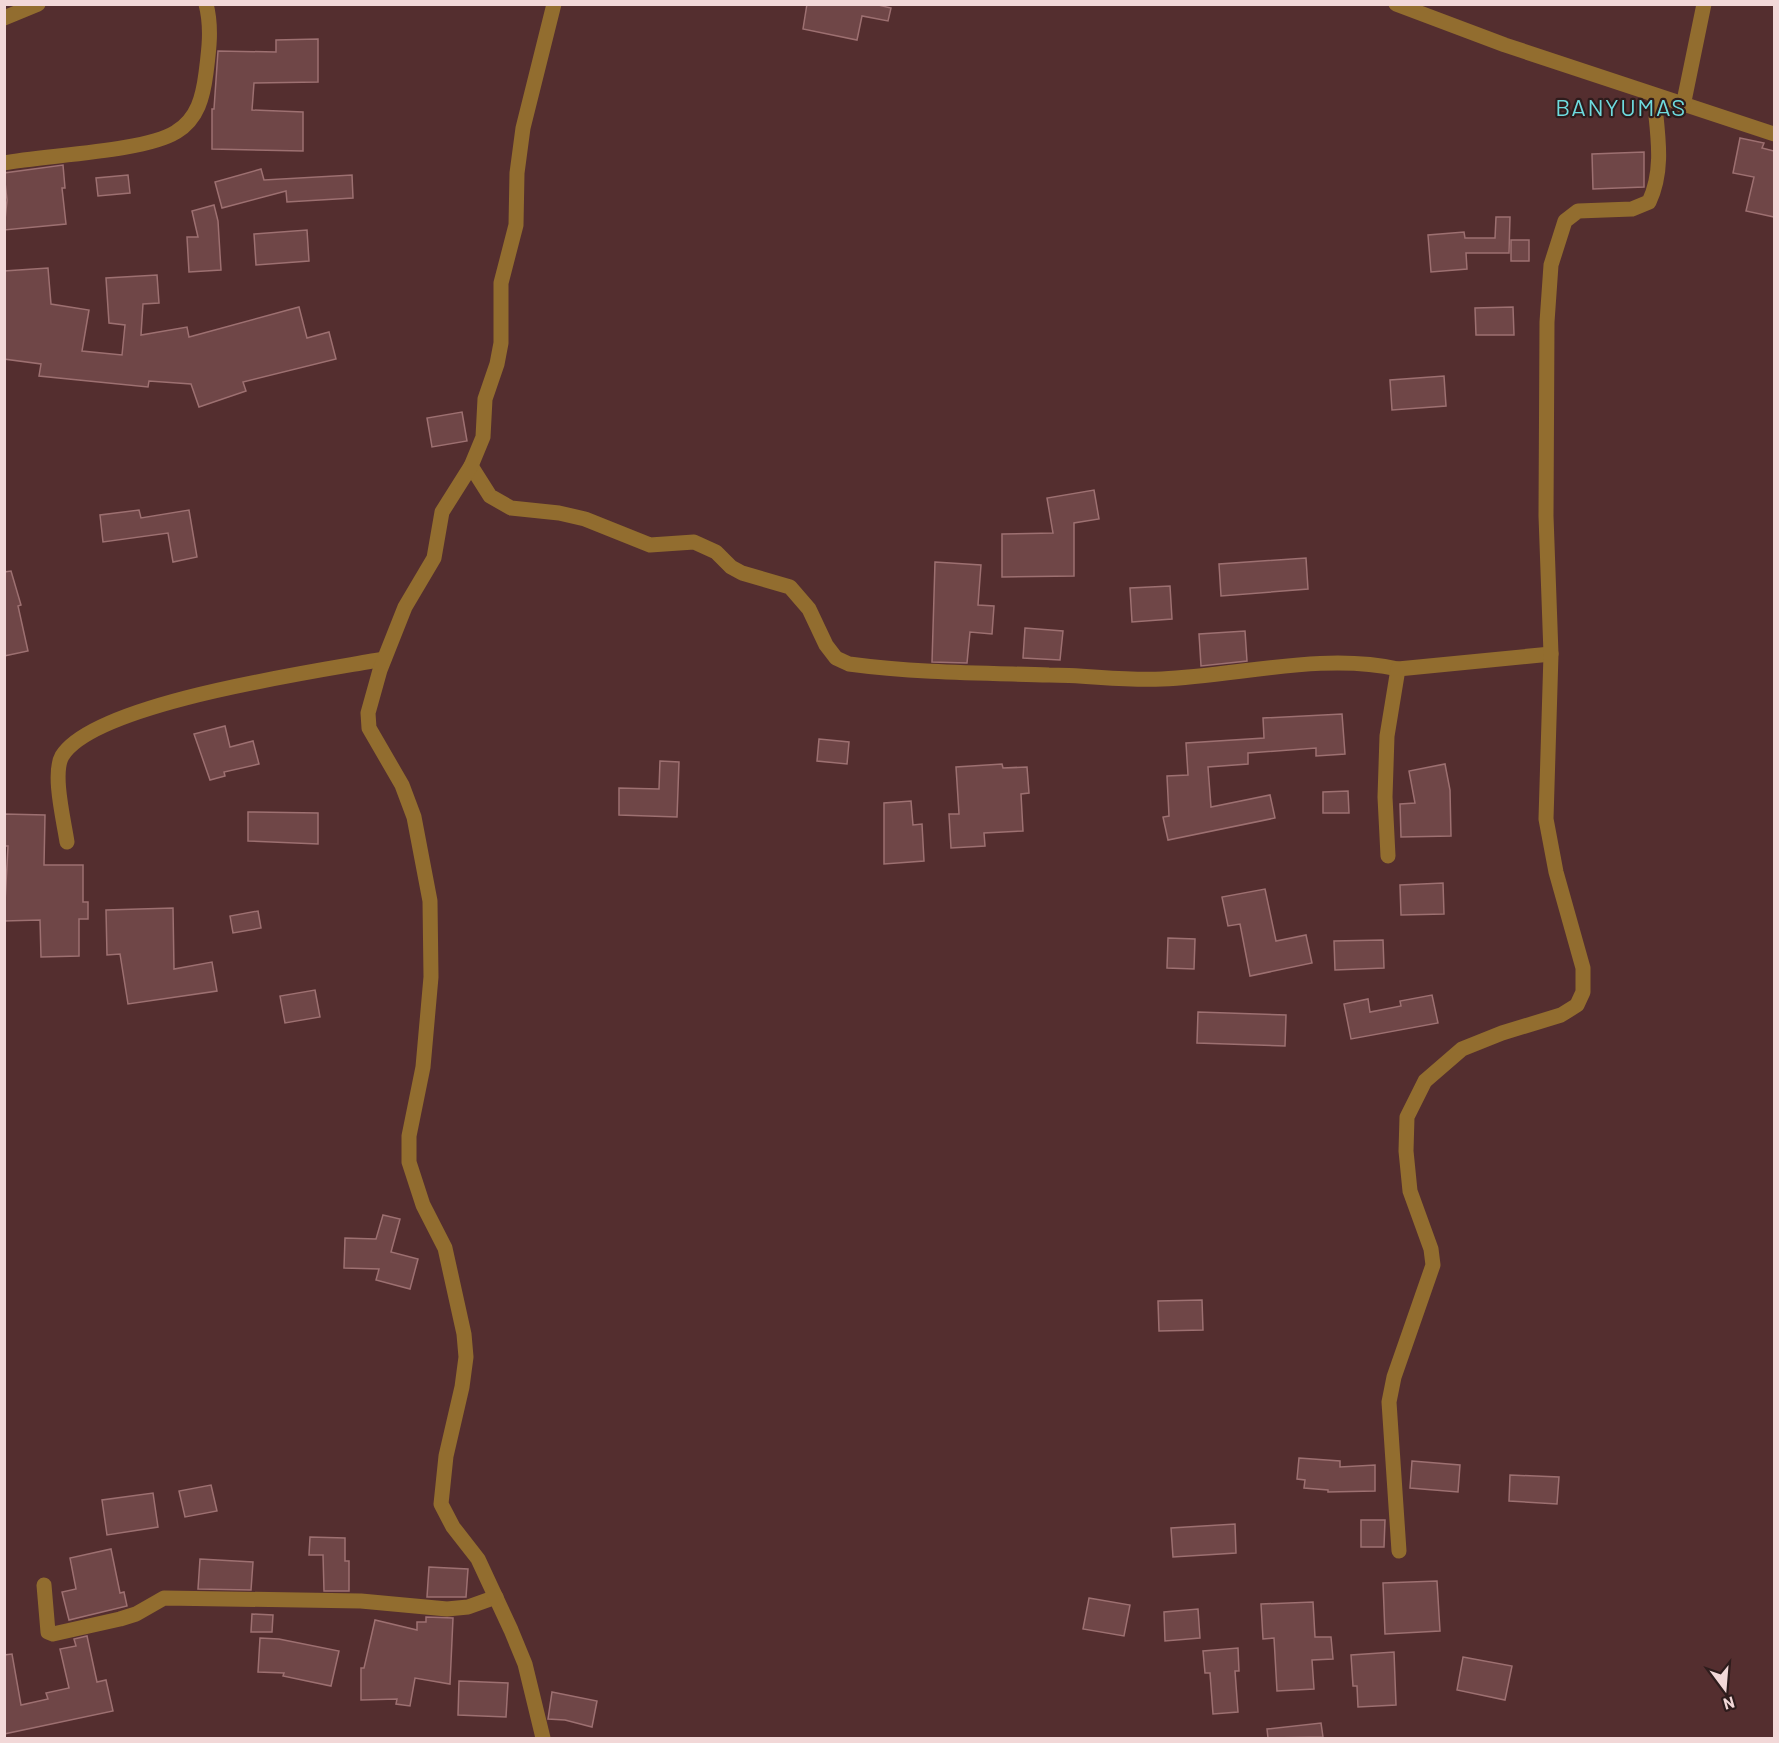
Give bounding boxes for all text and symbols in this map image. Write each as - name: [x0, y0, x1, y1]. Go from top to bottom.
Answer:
- district label: BANYUMAS: [1555, 92, 1687, 121]
- north arrow: [1695, 1659, 1755, 1719]
- text: N: [1722, 1693, 1737, 1714]

